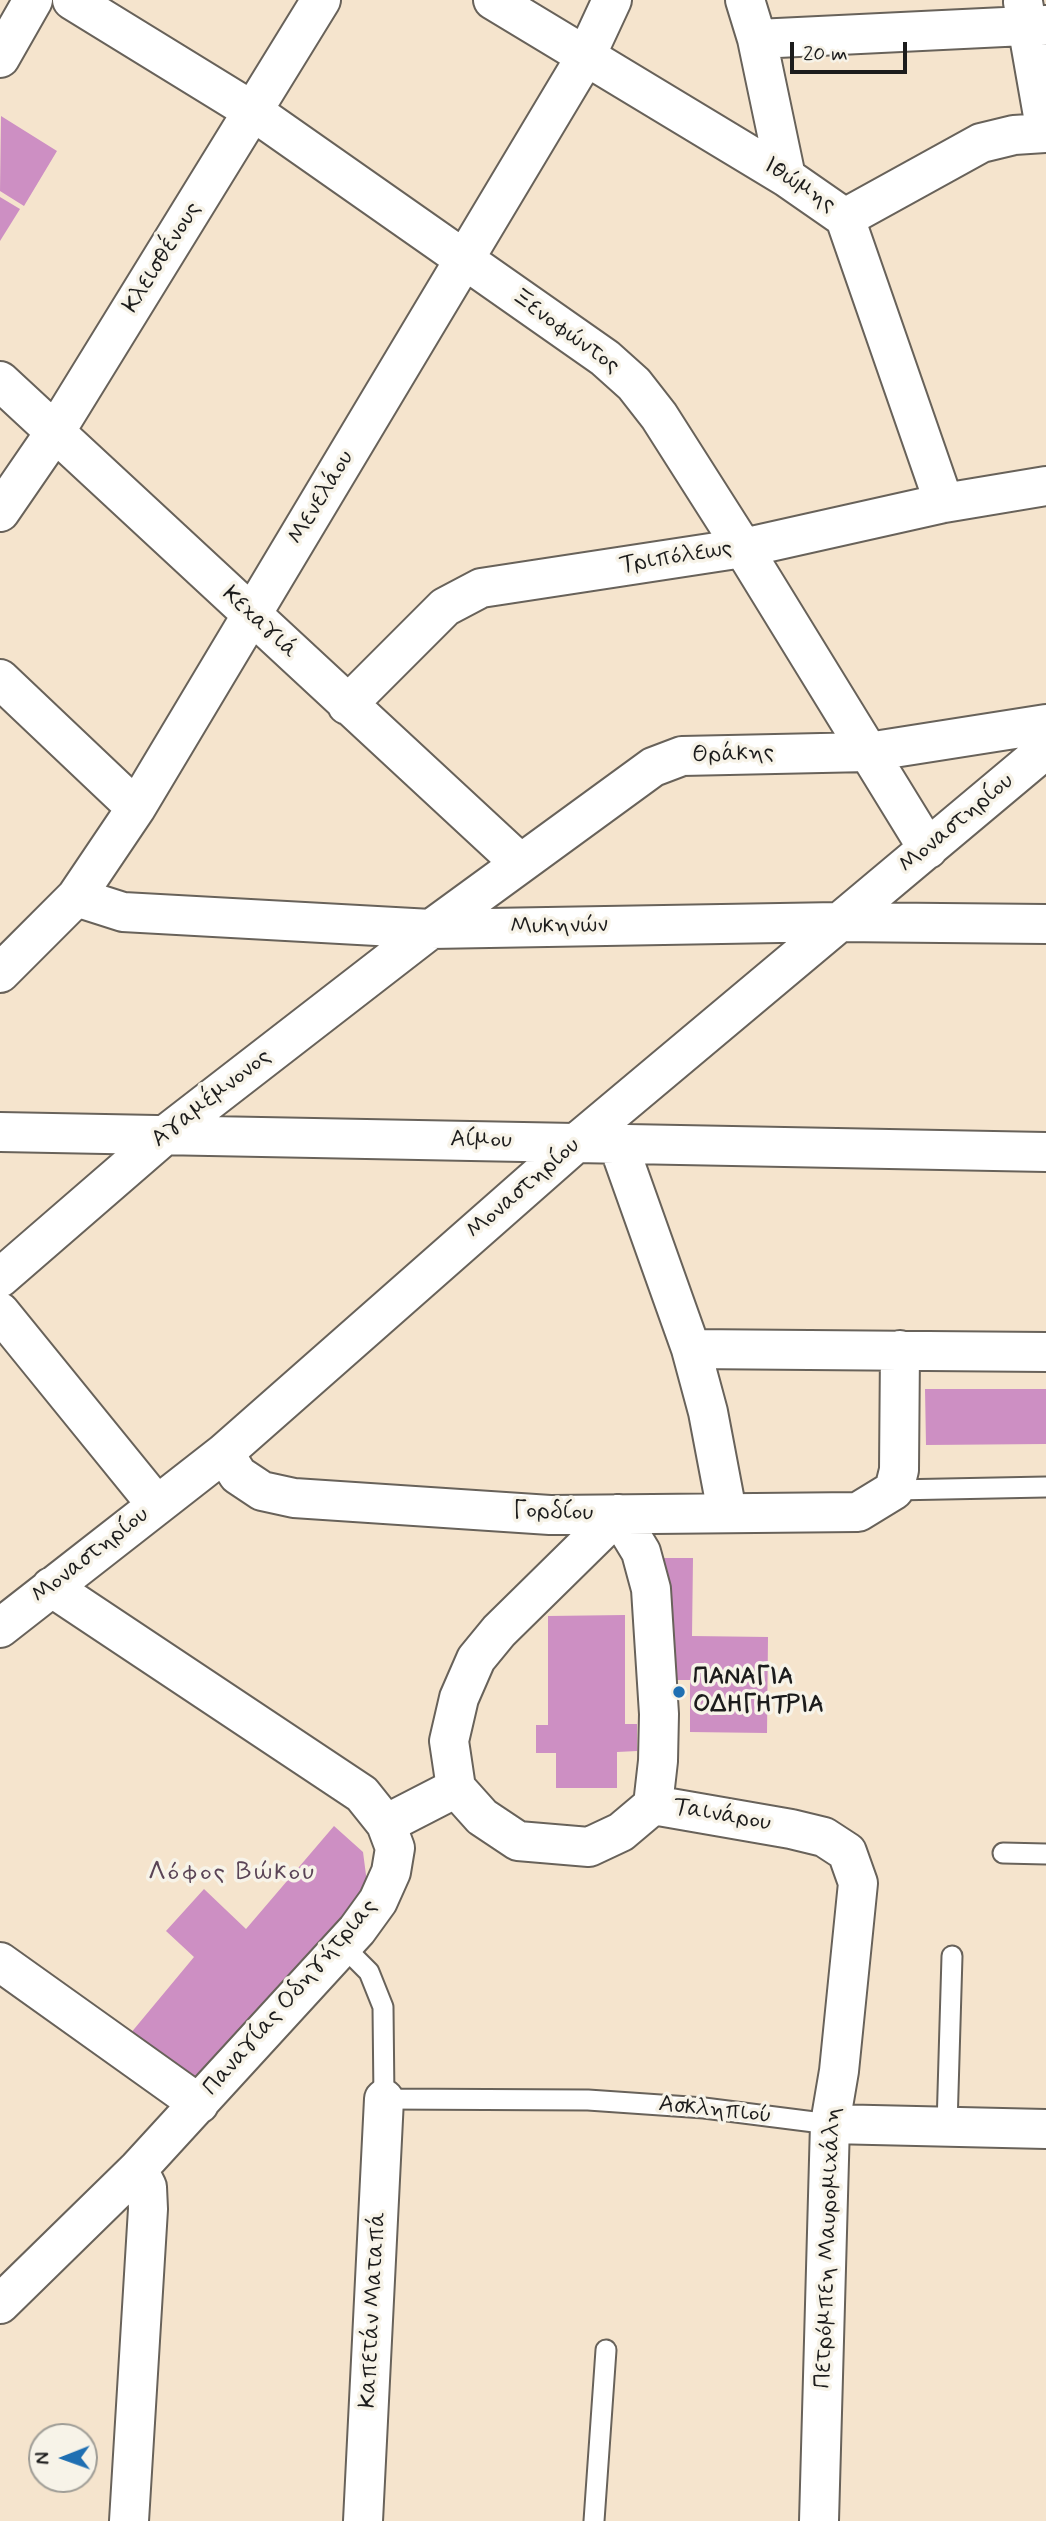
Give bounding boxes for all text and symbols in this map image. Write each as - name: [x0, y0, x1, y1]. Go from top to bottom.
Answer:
- scale bar: [794, 28, 911, 72]
- text: 20 m: [803, 40, 848, 68]
- street label: Ιθώμης: [757, 152, 841, 220]
- street label: Κλεισθένους: [117, 197, 209, 319]
- street label: Ξενοφώντος: [505, 283, 625, 381]
- street label: Μενελάου: [283, 446, 361, 550]
- street label: Τριπόλεως: [618, 535, 734, 581]
- street label: Κεχαγιά: [215, 581, 303, 665]
- street label: Θράκης: [692, 739, 774, 771]
- street label: Μοναστηρίου: [894, 768, 1020, 880]
- street label: Μυκηνών: [510, 912, 608, 942]
- street label: Αγαμέμνονος: [146, 1043, 278, 1155]
- street label: Αίμου: [450, 1126, 512, 1156]
- street label: Μοναστηρίου: [461, 1132, 587, 1246]
- street label: Γορδίου: [512, 1497, 594, 1529]
- street label: Μοναστηρίου: [27, 1501, 155, 1611]
- place label: ΠΑΝΑΓΙΑ ΟΔΗΓΗΤΡΙΑ: [693, 1664, 824, 1720]
- marker: ΠΑΝΑΓΙΑ ΟΔΗΓΗΤΡΙΑ: [671, 1684, 687, 1700]
- street label: Ταινάρου: [671, 1793, 773, 1839]
- district label: Λόφος Βώκου: [149, 1858, 315, 1890]
- street label: Παναγίας Οδηγήτριας: [198, 1894, 384, 2102]
- street label: Ασκληπιού: [657, 2091, 773, 2131]
- street label: Πετρόμπεη Μαυρομιχάλη: [810, 2107, 848, 2389]
- street label: Καπετάν Ματαπά: [354, 2211, 394, 2409]
- north arrow: [28, 2423, 98, 2493]
- text: N: [31, 2452, 56, 2465]

